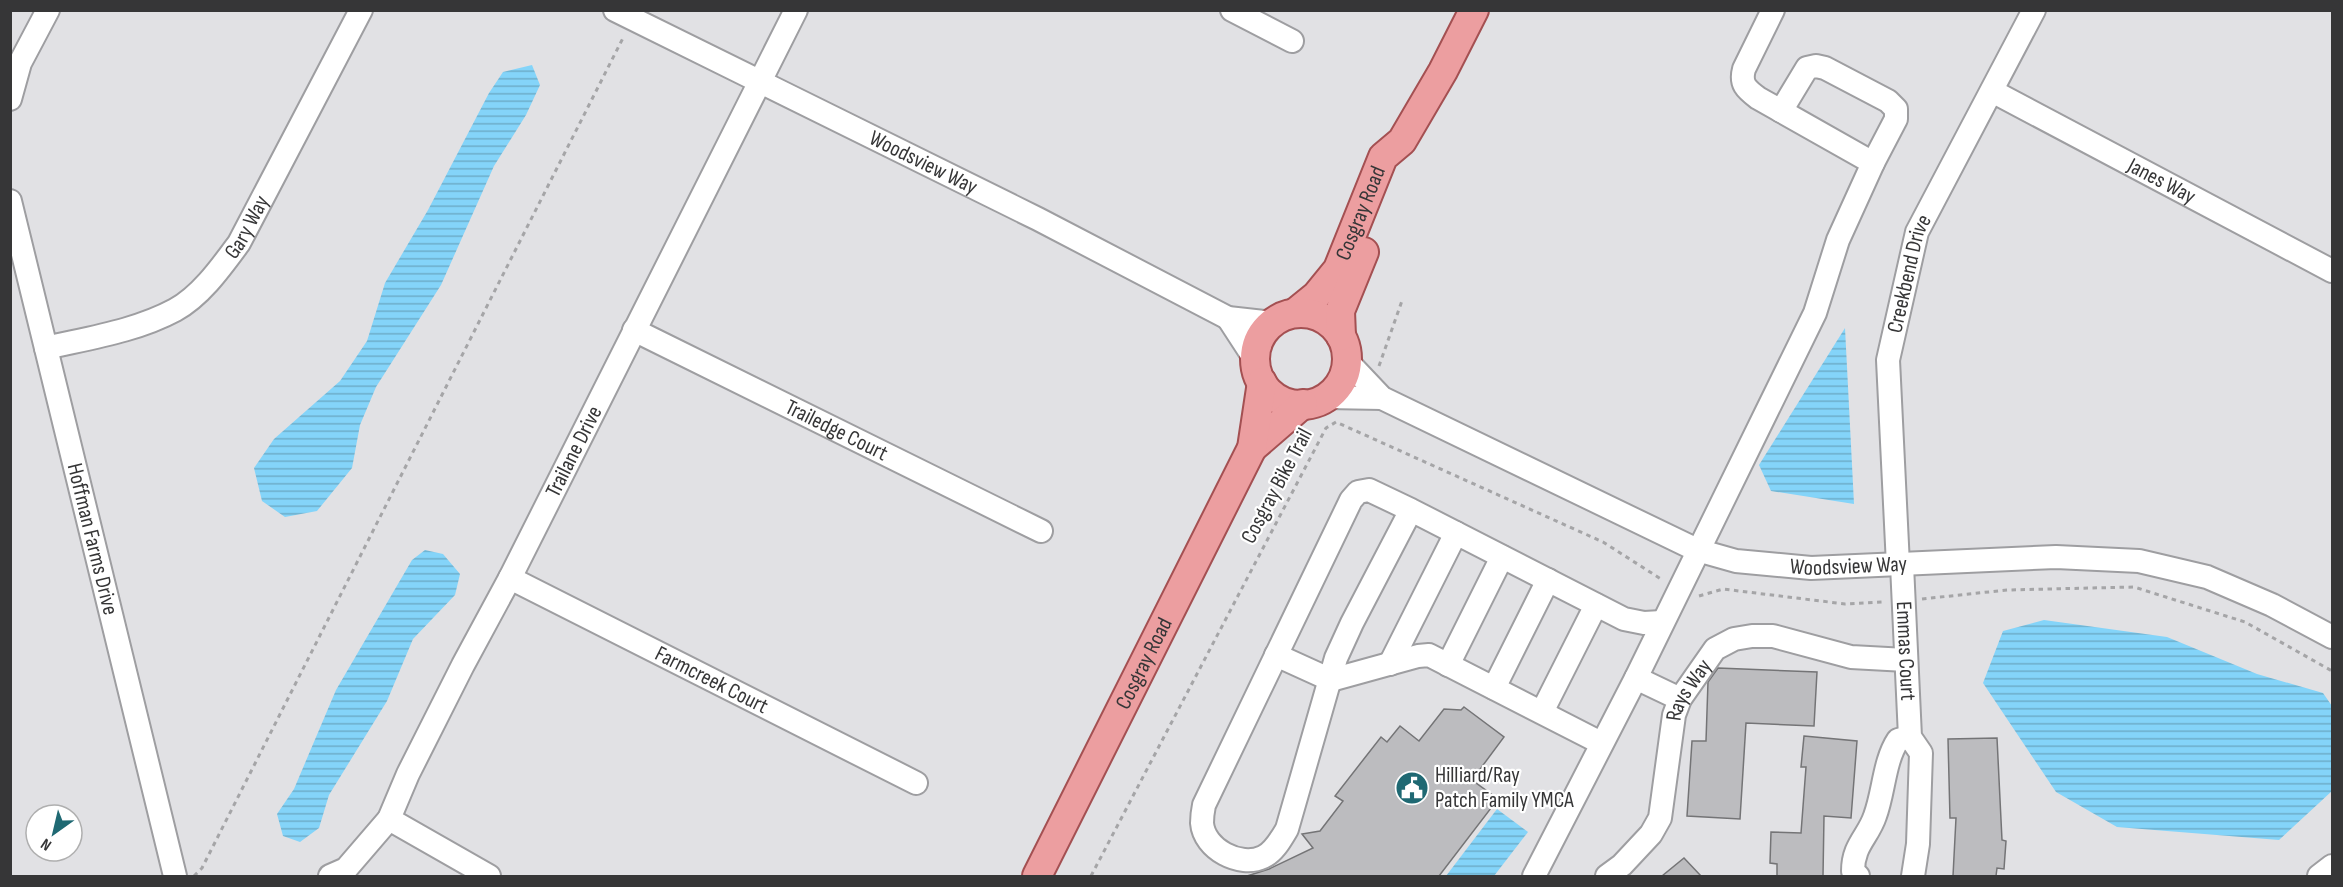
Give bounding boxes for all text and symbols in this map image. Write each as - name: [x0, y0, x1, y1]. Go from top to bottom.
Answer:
- street label: Woodsview Way: [865, 124, 982, 201]
- street label: Janes Way: [2122, 151, 2201, 210]
- street label: Cosgray Road: [1329, 162, 1391, 264]
- street label: Gary Way: [218, 190, 275, 264]
- street label: Creekbend Drive: [1881, 210, 1937, 336]
- street label: Trailedge Court: [781, 393, 893, 467]
- street label: Trailane Drive: [540, 401, 608, 502]
- street label: Cosgray Bike Trail: [1235, 424, 1319, 548]
- street label: Hoffman Farms Drive: [61, 460, 124, 618]
- street label: Woodsview Way: [1789, 550, 1908, 582]
- street label: Emmas Court: [1890, 601, 1922, 701]
- street label: Cosgray Road: [1110, 613, 1178, 714]
- street label: Farmcreek Court: [651, 640, 773, 720]
- street label: Rays Way: [1660, 653, 1718, 722]
- place label: Hilliard/Ray Patch Family YMCA: [1435, 762, 1574, 814]
- public building icon: Hilliard/Ray Patch Family YMCA: [1394, 770, 1430, 806]
- north arrow: [24, 803, 84, 863]
- text: N: [38, 834, 55, 854]

